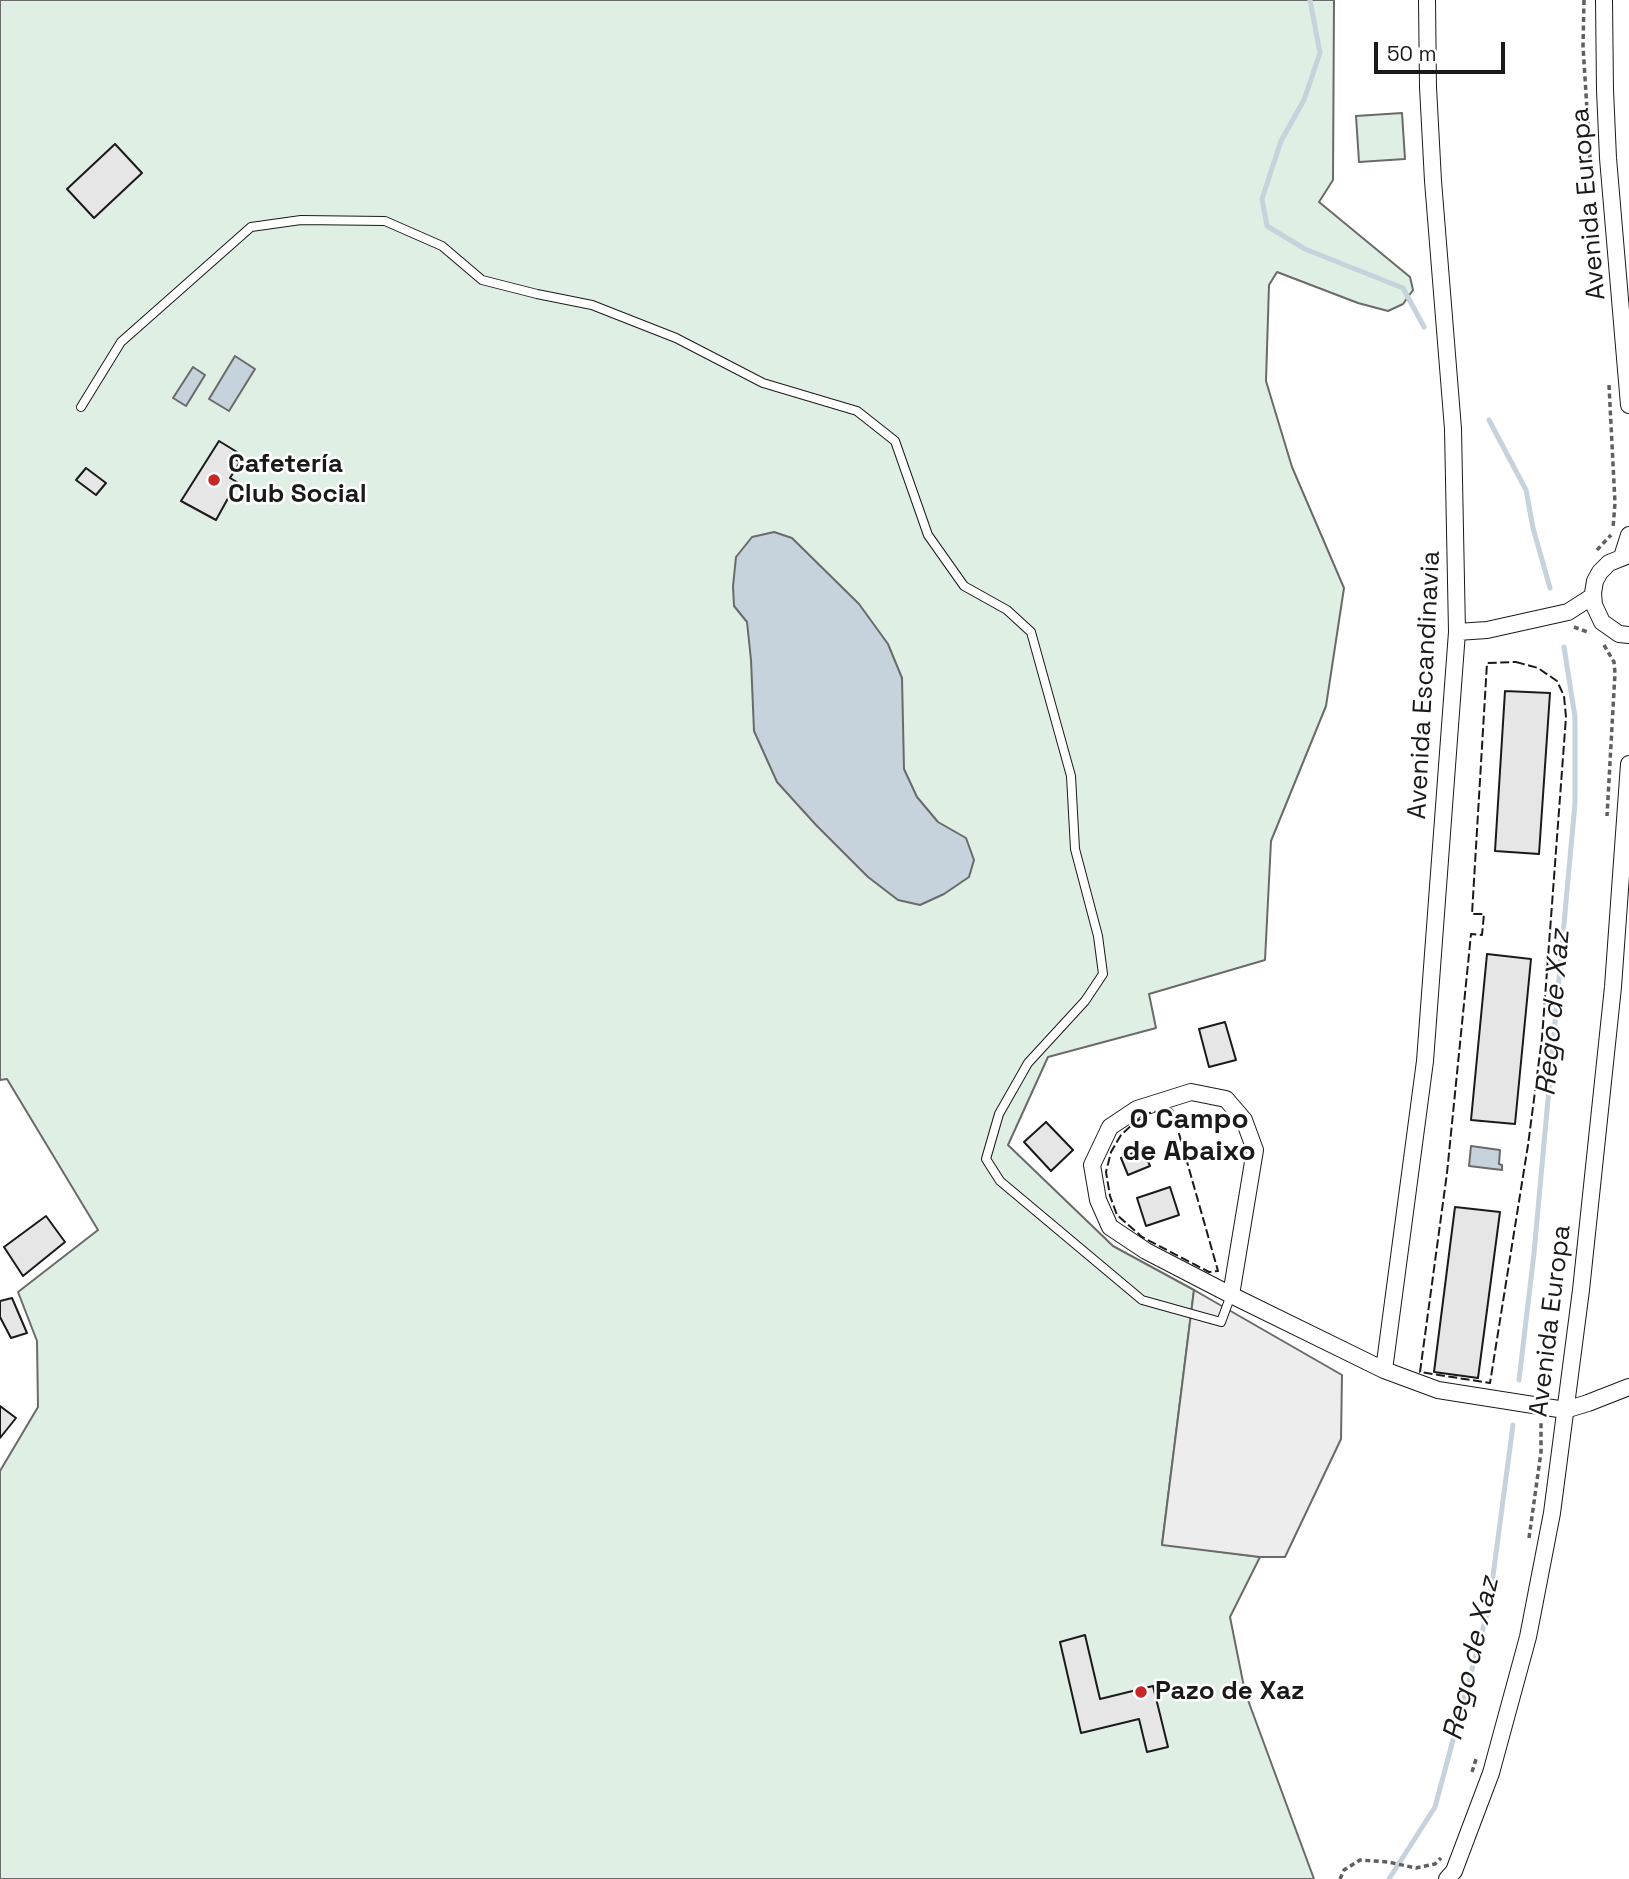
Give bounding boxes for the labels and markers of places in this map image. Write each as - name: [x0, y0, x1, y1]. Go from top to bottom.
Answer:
- place label: Cafetería Club Social: [228, 449, 367, 510]
- marker: Cafetería Club Social: [206, 472, 222, 488]
- place label: Pazo de Xaz: [1155, 1676, 1305, 1708]
- marker: Pazo de Xaz: [1133, 1684, 1149, 1700]

